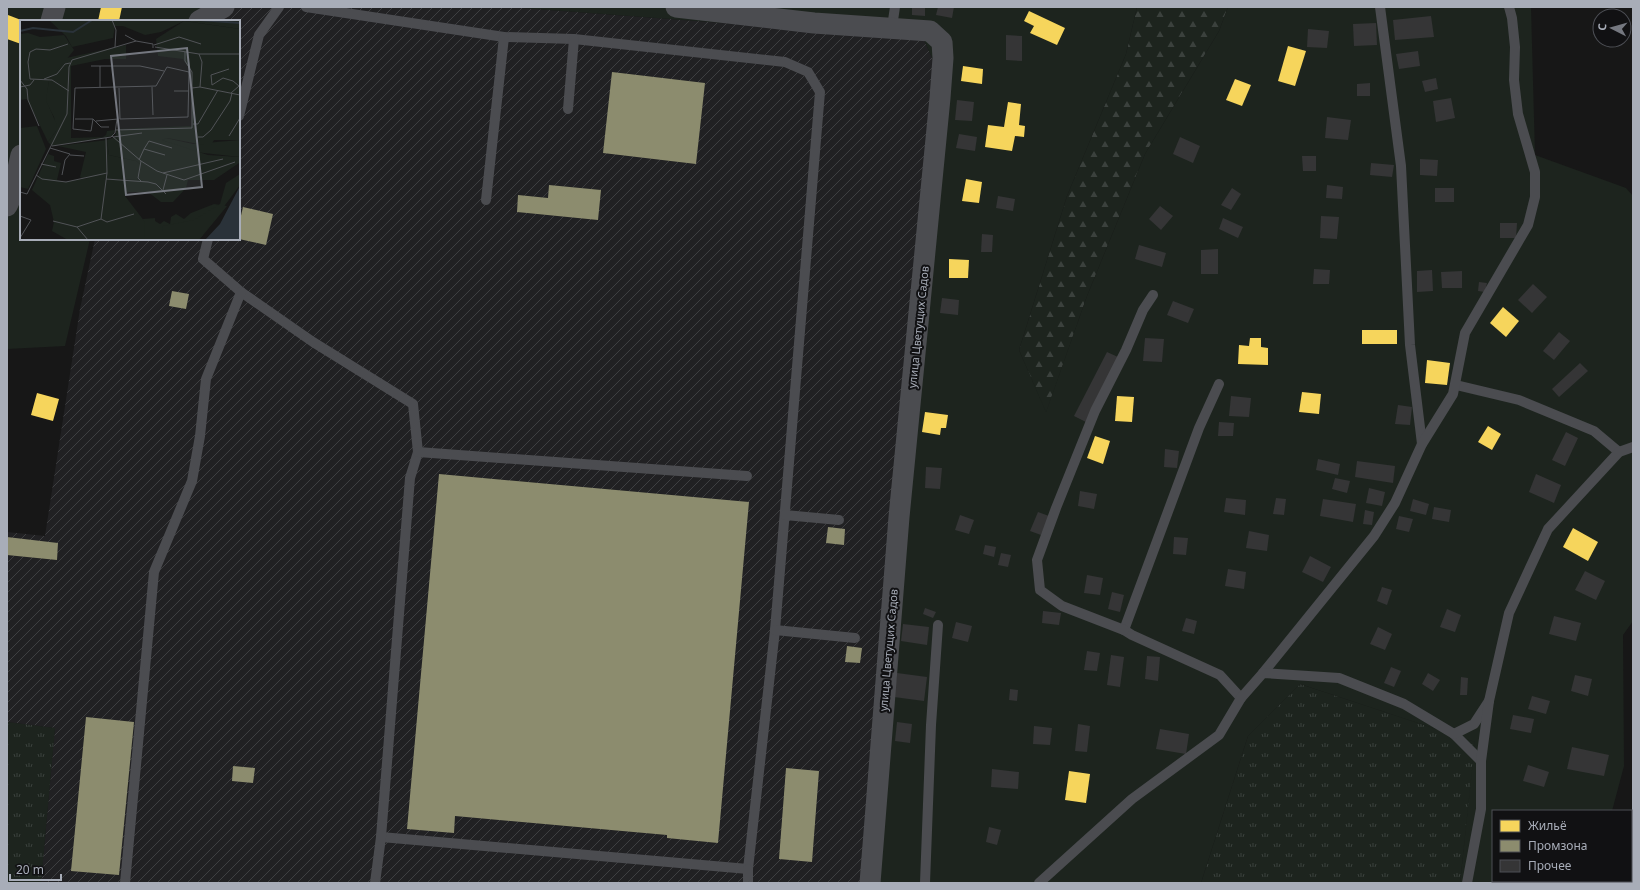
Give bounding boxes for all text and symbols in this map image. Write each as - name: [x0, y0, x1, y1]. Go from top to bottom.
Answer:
- north arrow: [1592, 8, 1632, 48]
- inset map: [20, 20, 240, 240]
- text: С: [1594, 23, 1609, 31]
- street label: улица Цветущих Садов: [904, 265, 932, 389]
- street label: улица Цветущих Садов: [875, 588, 901, 712]
- legend: [1492, 810, 1632, 882]
- text: Жильё: [1528, 817, 1567, 834]
- text: Промзона: [1528, 837, 1587, 854]
- scale bar: [10, 856, 61, 882]
- text: Прочее: [1528, 857, 1572, 874]
- text: 20 m: [16, 861, 44, 878]

